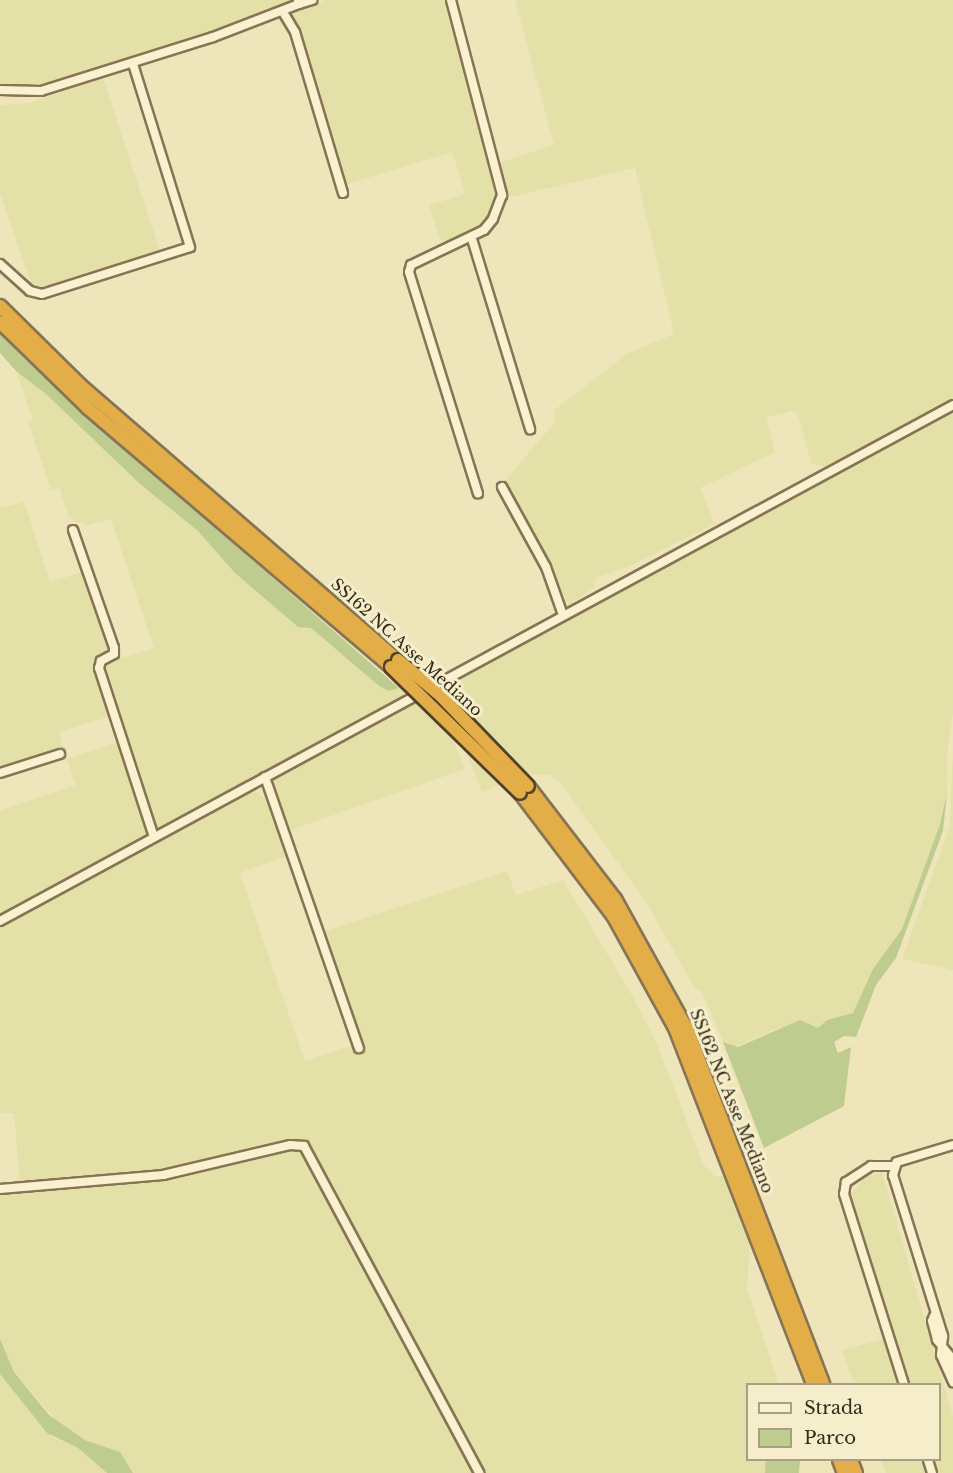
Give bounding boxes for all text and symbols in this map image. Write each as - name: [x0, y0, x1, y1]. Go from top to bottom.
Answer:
- street label: SS162 NC Asse Mediano: [327, 574, 487, 720]
- street label: SS162 NC Asse Mediano: [686, 1006, 778, 1196]
- legend: [746, 1383, 941, 1461]
- text: Strada: [804, 1397, 863, 1419]
- text: Parco: [804, 1427, 856, 1449]

